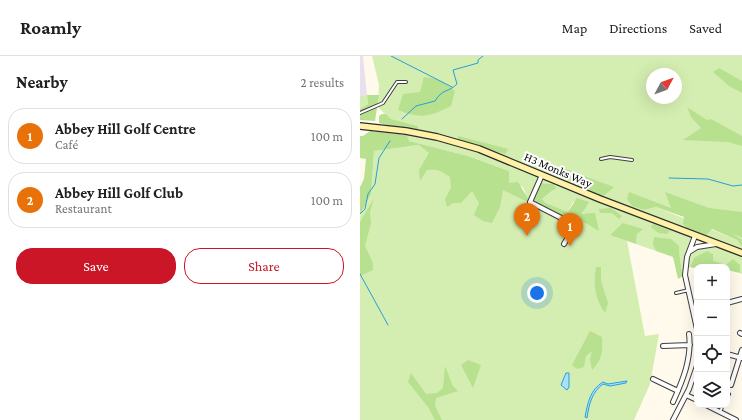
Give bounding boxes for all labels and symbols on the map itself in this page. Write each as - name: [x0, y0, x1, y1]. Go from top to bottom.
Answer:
- north arrow: [646, 68, 682, 104]
- street label: H3 Monks Way: [522, 149, 594, 191]
- pin: 2: [514, 203, 540, 236]
- pin: 1: [557, 213, 583, 246]
- your location: [527, 283, 547, 303]

